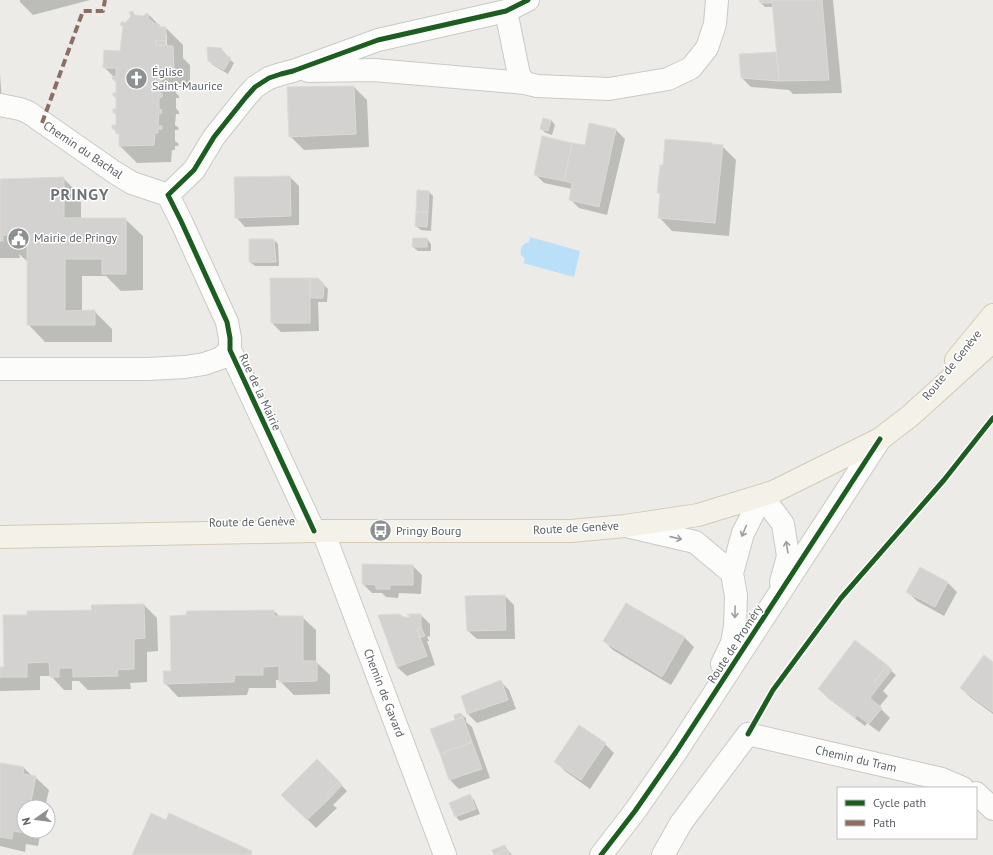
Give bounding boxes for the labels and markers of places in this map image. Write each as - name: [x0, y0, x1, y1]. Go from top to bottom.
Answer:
- place label: Église Saint-Maurice: [152, 64, 223, 93]
- church icon: Église Saint-Maurice: [124, 66, 150, 92]
- public building icon: Mairie de Pringy: [6, 225, 32, 251]
- place label: Mairie de Pringy: [34, 230, 118, 245]
- bus stop icon: Pringy Bourg: [367, 518, 393, 544]
- place label: Pringy Bourg: [396, 523, 461, 538]

